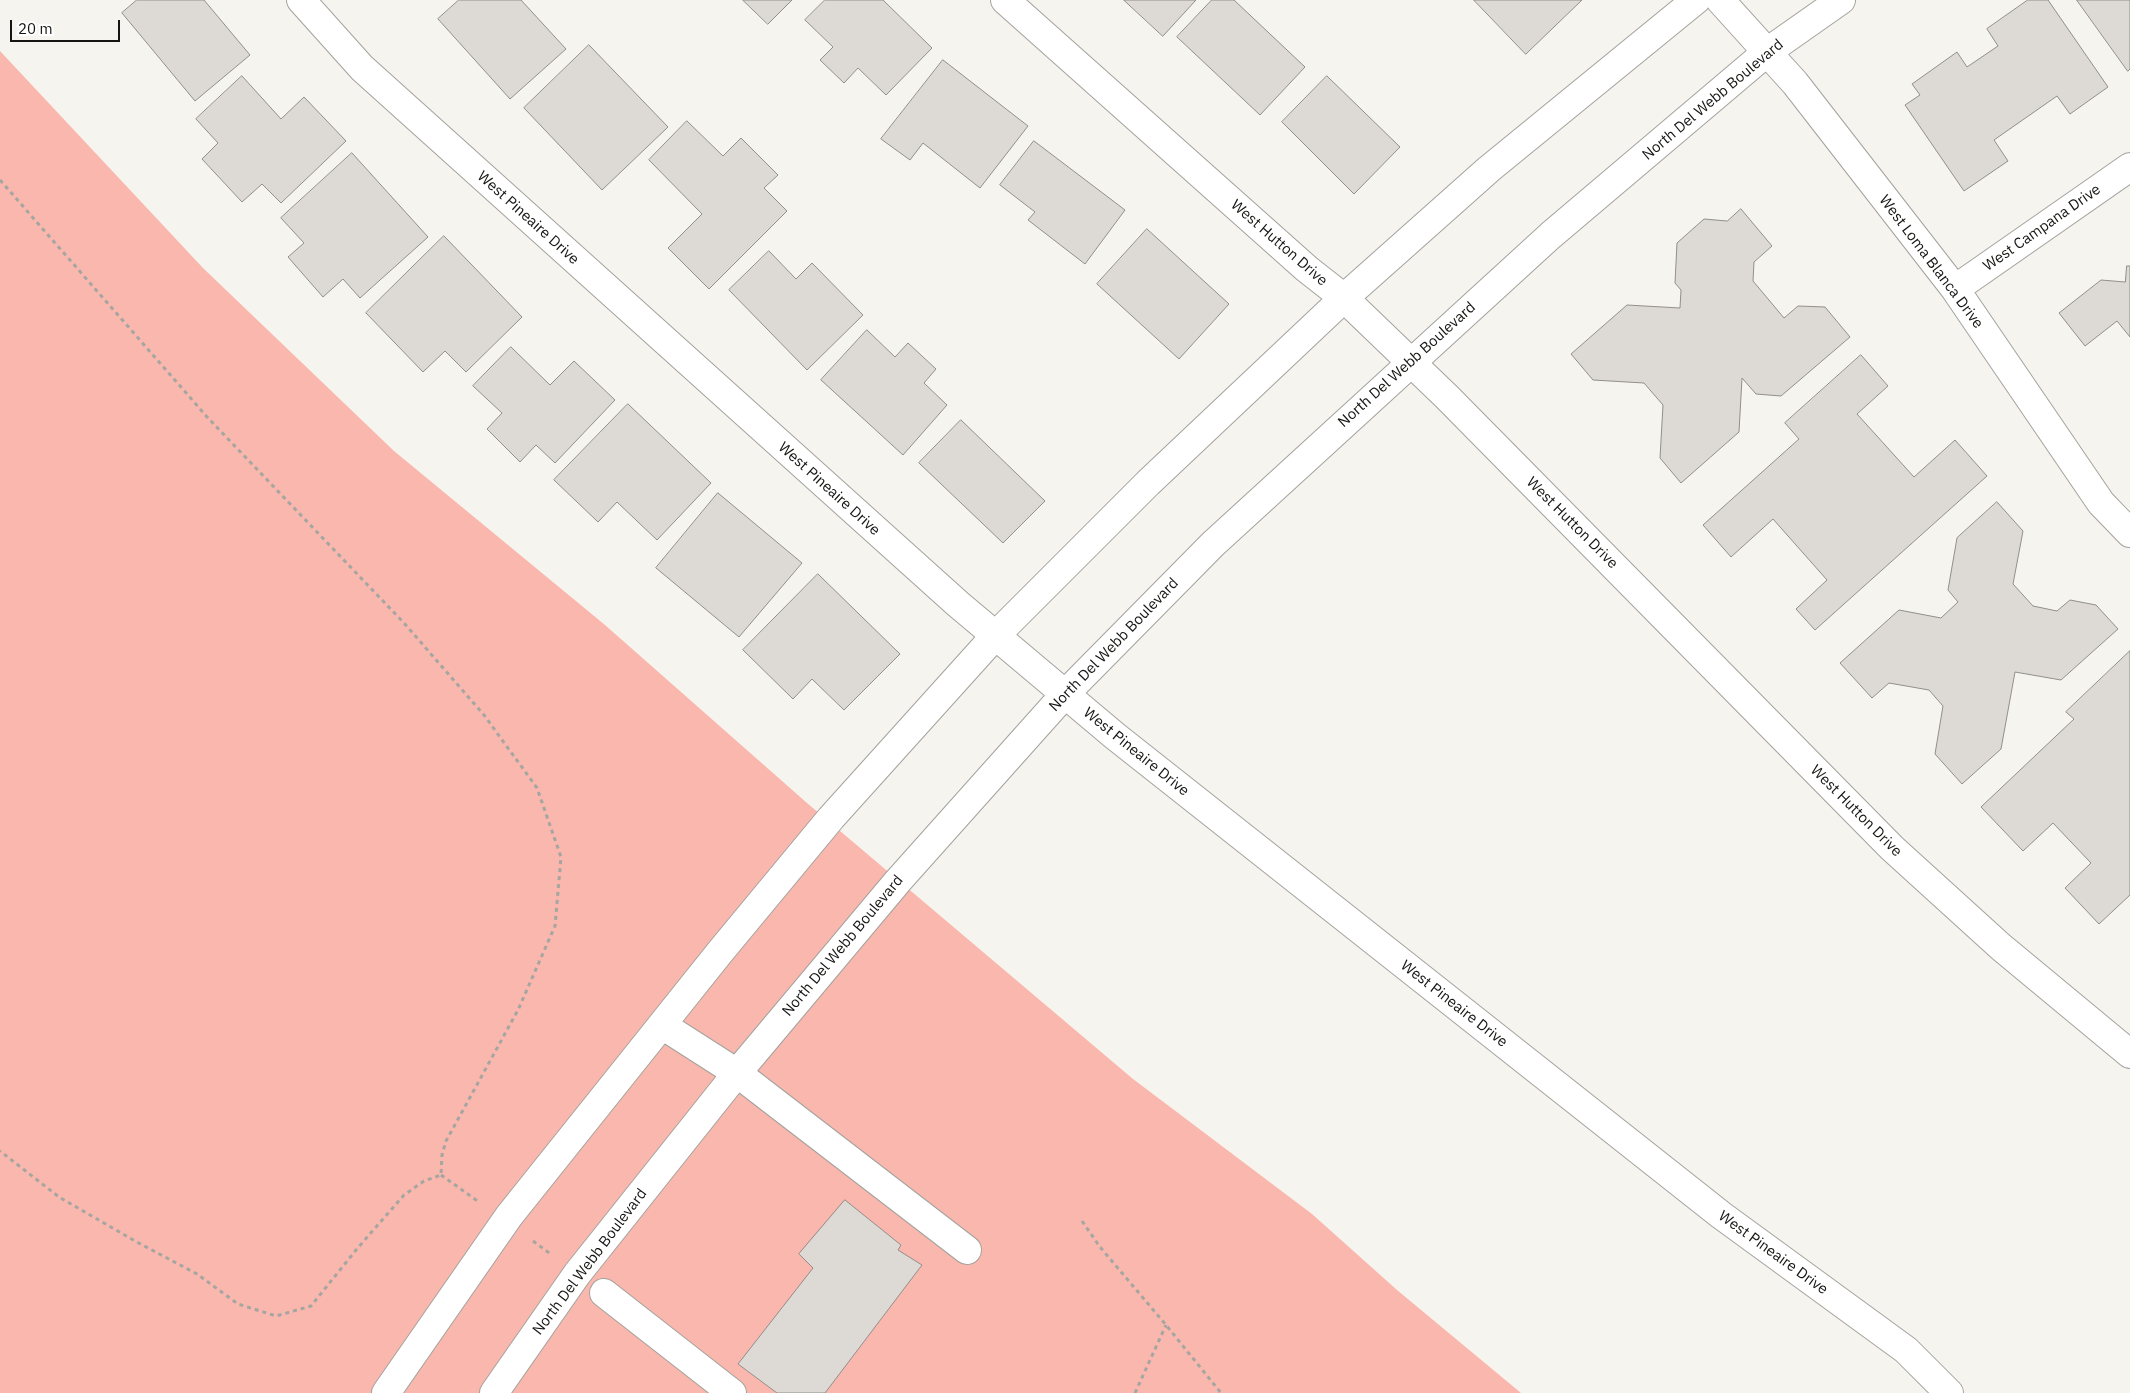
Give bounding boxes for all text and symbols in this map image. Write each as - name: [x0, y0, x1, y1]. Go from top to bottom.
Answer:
- scale bar: [12, 10, 122, 42]
- text: 20 m: [18, 19, 53, 38]
- street label: North Del Webb Boulevard: [1639, 36, 1787, 164]
- street label: West Pineaire Drive: [473, 168, 583, 268]
- street label: West Campana Drive: [1980, 181, 2104, 275]
- street label: West Loma Blanca Drive: [1875, 192, 1987, 332]
- street label: West Hutton Drive: [1227, 196, 1331, 290]
- street label: North Del Webb Boulevard: [1335, 299, 1479, 431]
- street label: West Pineaire Drive: [774, 439, 884, 539]
- street label: West Hutton Drive: [1522, 473, 1622, 573]
- street label: North Del Webb Boulevard: [1046, 575, 1182, 715]
- street label: West Pineaire Drive: [1080, 704, 1192, 800]
- street label: West Hutton Drive: [1806, 761, 1906, 861]
- street label: North Del Webb Boulevard: [779, 872, 907, 1020]
- street label: West Pineaire Drive: [1397, 957, 1511, 1051]
- street label: North Del Webb Boulevard: [529, 1185, 651, 1339]
- street label: West Pineaire Drive: [1715, 1207, 1831, 1299]

